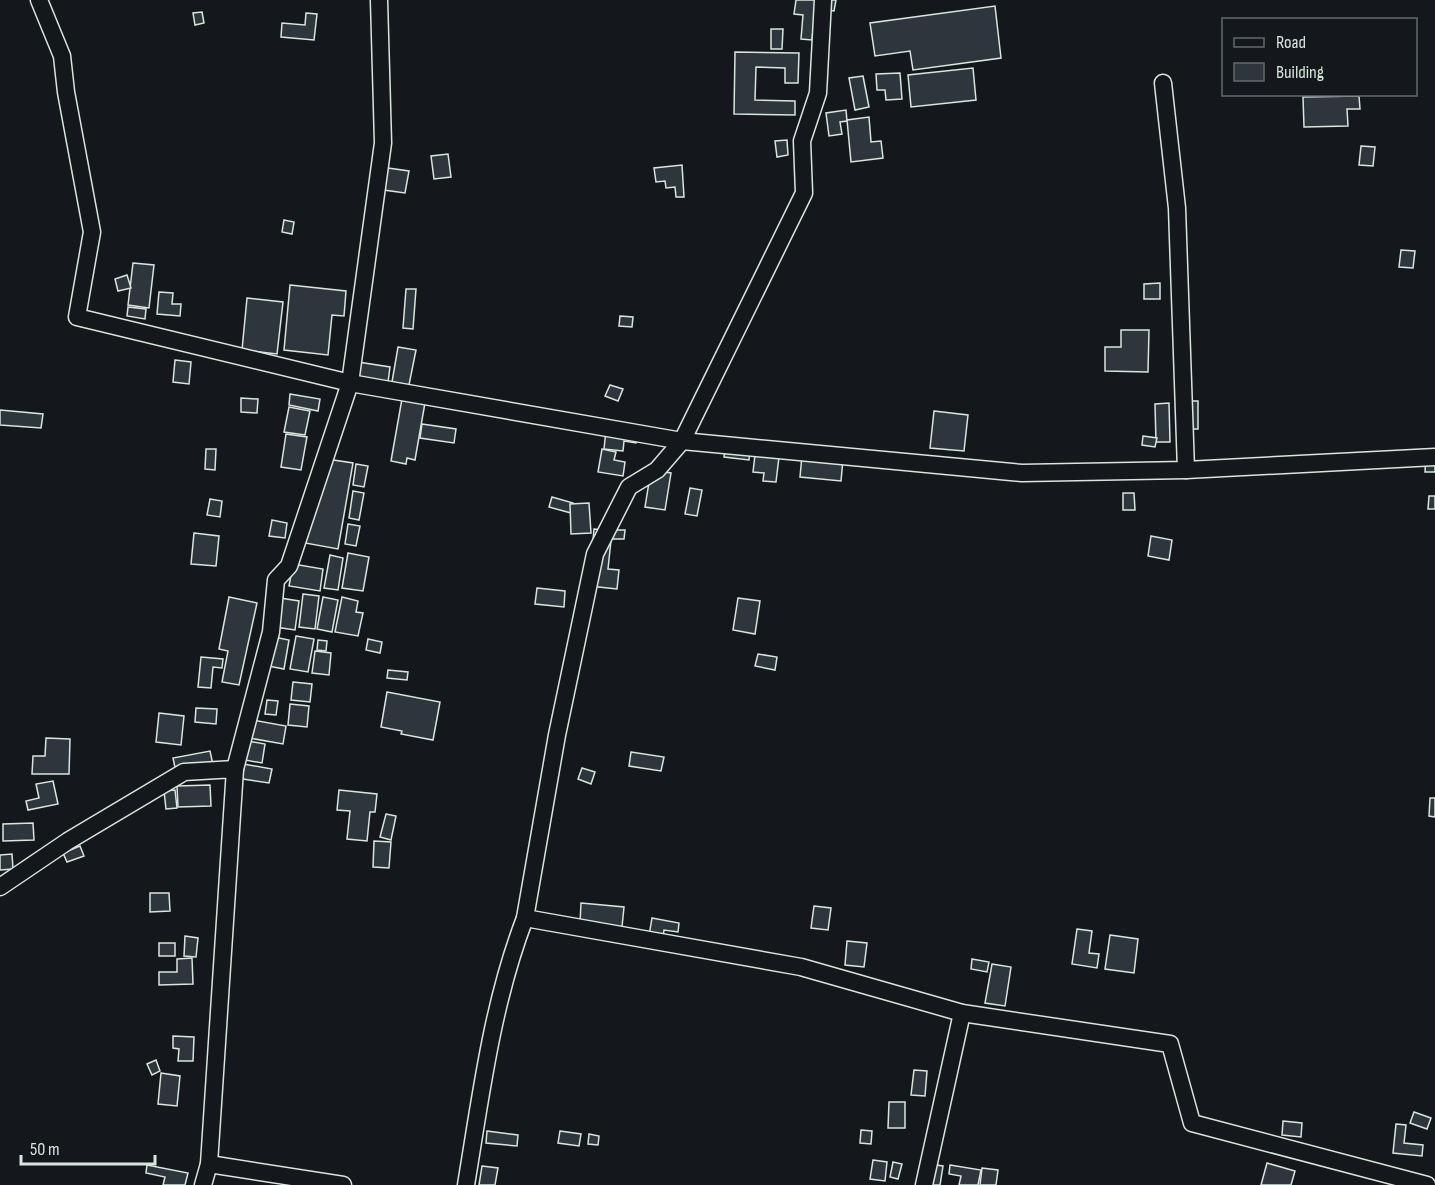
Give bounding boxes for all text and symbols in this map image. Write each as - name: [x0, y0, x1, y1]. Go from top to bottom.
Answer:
- legend: [1222, 18, 1417, 96]
- text: Road: [1276, 32, 1306, 53]
- text: Building: [1276, 62, 1324, 83]
- scale bar: [21, 1128, 154, 1166]
- text: 50 m: [30, 1139, 60, 1160]

